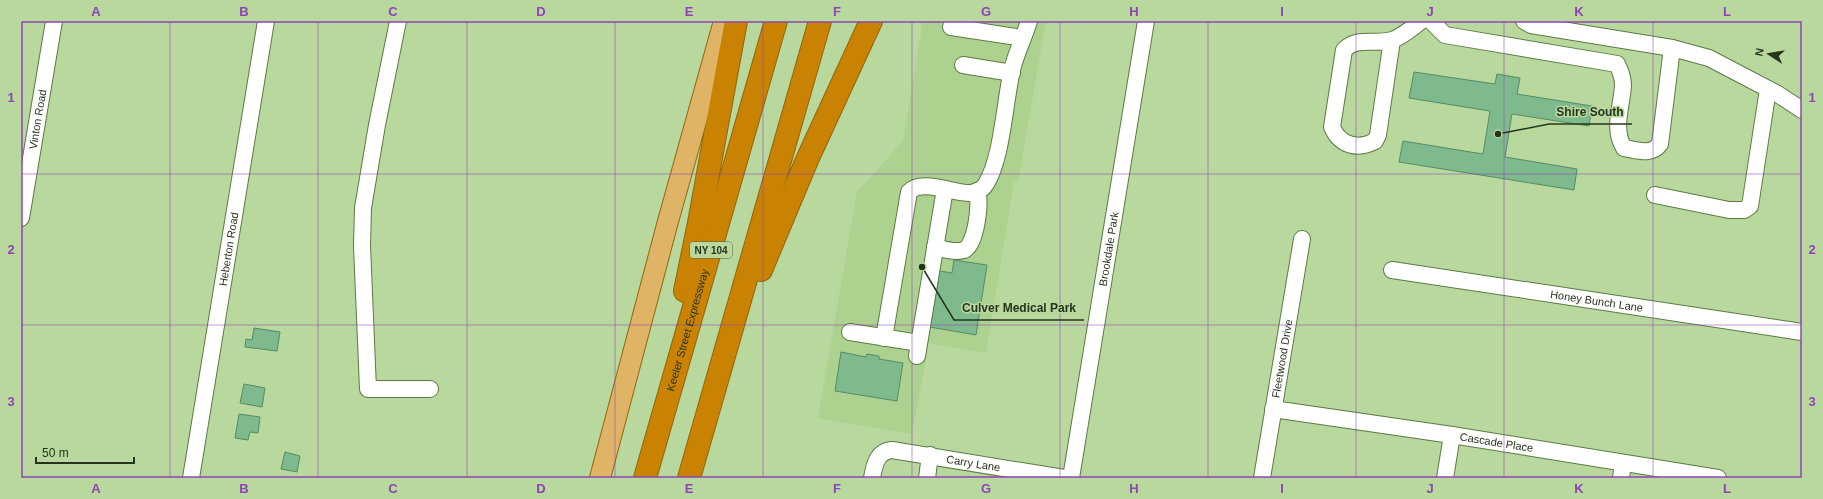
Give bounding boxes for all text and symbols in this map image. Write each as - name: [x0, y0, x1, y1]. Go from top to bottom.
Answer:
- text: A: [91, 4, 101, 19]
- text: B: [239, 4, 249, 19]
- text: C: [388, 4, 398, 19]
- text: D: [536, 4, 546, 19]
- text: E: [685, 4, 694, 19]
- text: F: [833, 4, 841, 19]
- text: G: [981, 4, 991, 19]
- text: H: [1129, 4, 1139, 19]
- text: I: [1280, 4, 1284, 19]
- text: J: [1426, 4, 1434, 19]
- text: K: [1574, 4, 1584, 19]
- text: L: [1723, 4, 1731, 19]
- north arrow: [1749, 34, 1789, 74]
- text: N: [1753, 47, 1766, 57]
- street label: Vinton Road: [27, 89, 48, 150]
- text: 1: [7, 90, 15, 105]
- text: 1: [1808, 90, 1816, 105]
- callout: Shire South: [1549, 100, 1632, 124]
- text: Shire South: [1556, 105, 1624, 119]
- street label: Brookdale Park: [1097, 210, 1121, 287]
- street label: Heberton Road: [217, 211, 241, 287]
- text: 2: [7, 242, 15, 257]
- road number: NY 104: [690, 242, 732, 258]
- text: 2: [1808, 242, 1816, 257]
- street label: Keeler Street Expressway: [664, 267, 711, 393]
- street label: Honey Bunch Lane: [1549, 288, 1644, 314]
- callout: Culver Medical Park: [954, 296, 1084, 320]
- text: Culver Medical Park: [962, 301, 1076, 315]
- street label: Fleetwood Drive: [1269, 318, 1294, 399]
- text: 3: [7, 394, 15, 409]
- text: 3: [1808, 394, 1816, 409]
- street label: Cascade Place: [1459, 430, 1534, 454]
- scale bar: [36, 439, 134, 465]
- text: 50 m: [42, 446, 69, 460]
- street label: Carry Lane: [945, 453, 1001, 474]
- text: A: [91, 481, 101, 496]
- text: B: [239, 481, 249, 496]
- text: C: [388, 481, 398, 496]
- text: D: [536, 481, 546, 496]
- text: E: [685, 481, 694, 496]
- text: F: [833, 481, 841, 496]
- text: G: [981, 481, 991, 496]
- text: H: [1129, 481, 1139, 496]
- text: I: [1280, 481, 1284, 496]
- text: J: [1426, 481, 1434, 496]
- text: K: [1574, 481, 1584, 496]
- text: L: [1723, 481, 1731, 496]

